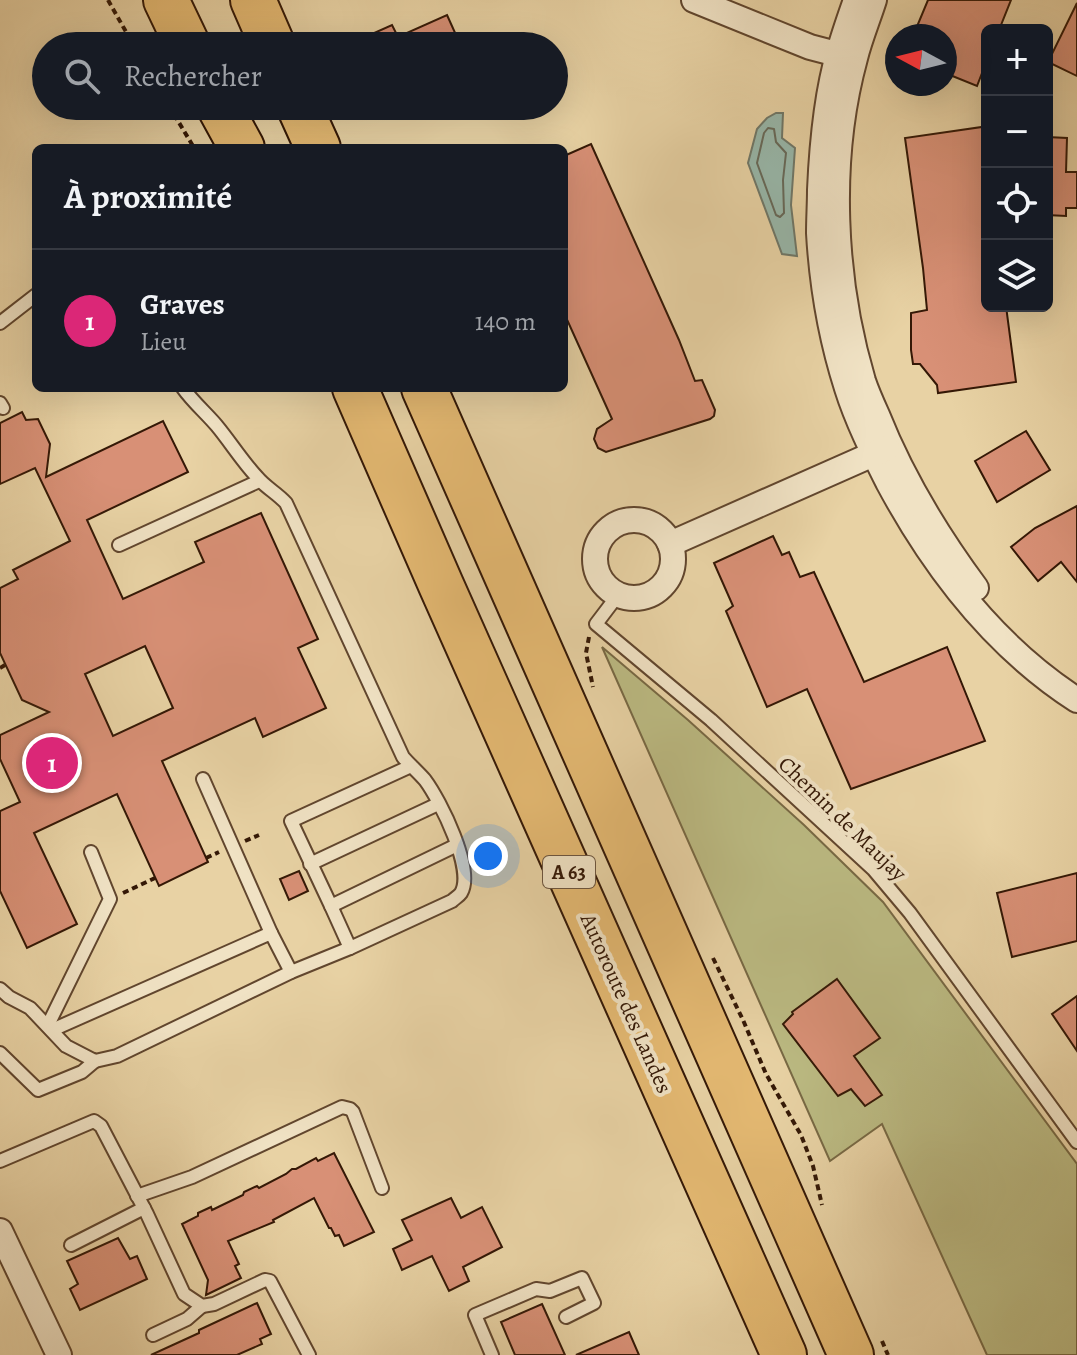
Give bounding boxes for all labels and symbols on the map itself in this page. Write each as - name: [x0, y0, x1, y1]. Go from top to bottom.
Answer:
- north arrow: [885, 24, 957, 96]
- pin: 1: [26, 733, 78, 793]
- street label: Chemin de Maujay: [771, 750, 913, 888]
- your location: [468, 836, 508, 876]
- road number: A 63: [543, 856, 595, 888]
- street label: Autoroute des Landes: [573, 908, 679, 1098]

